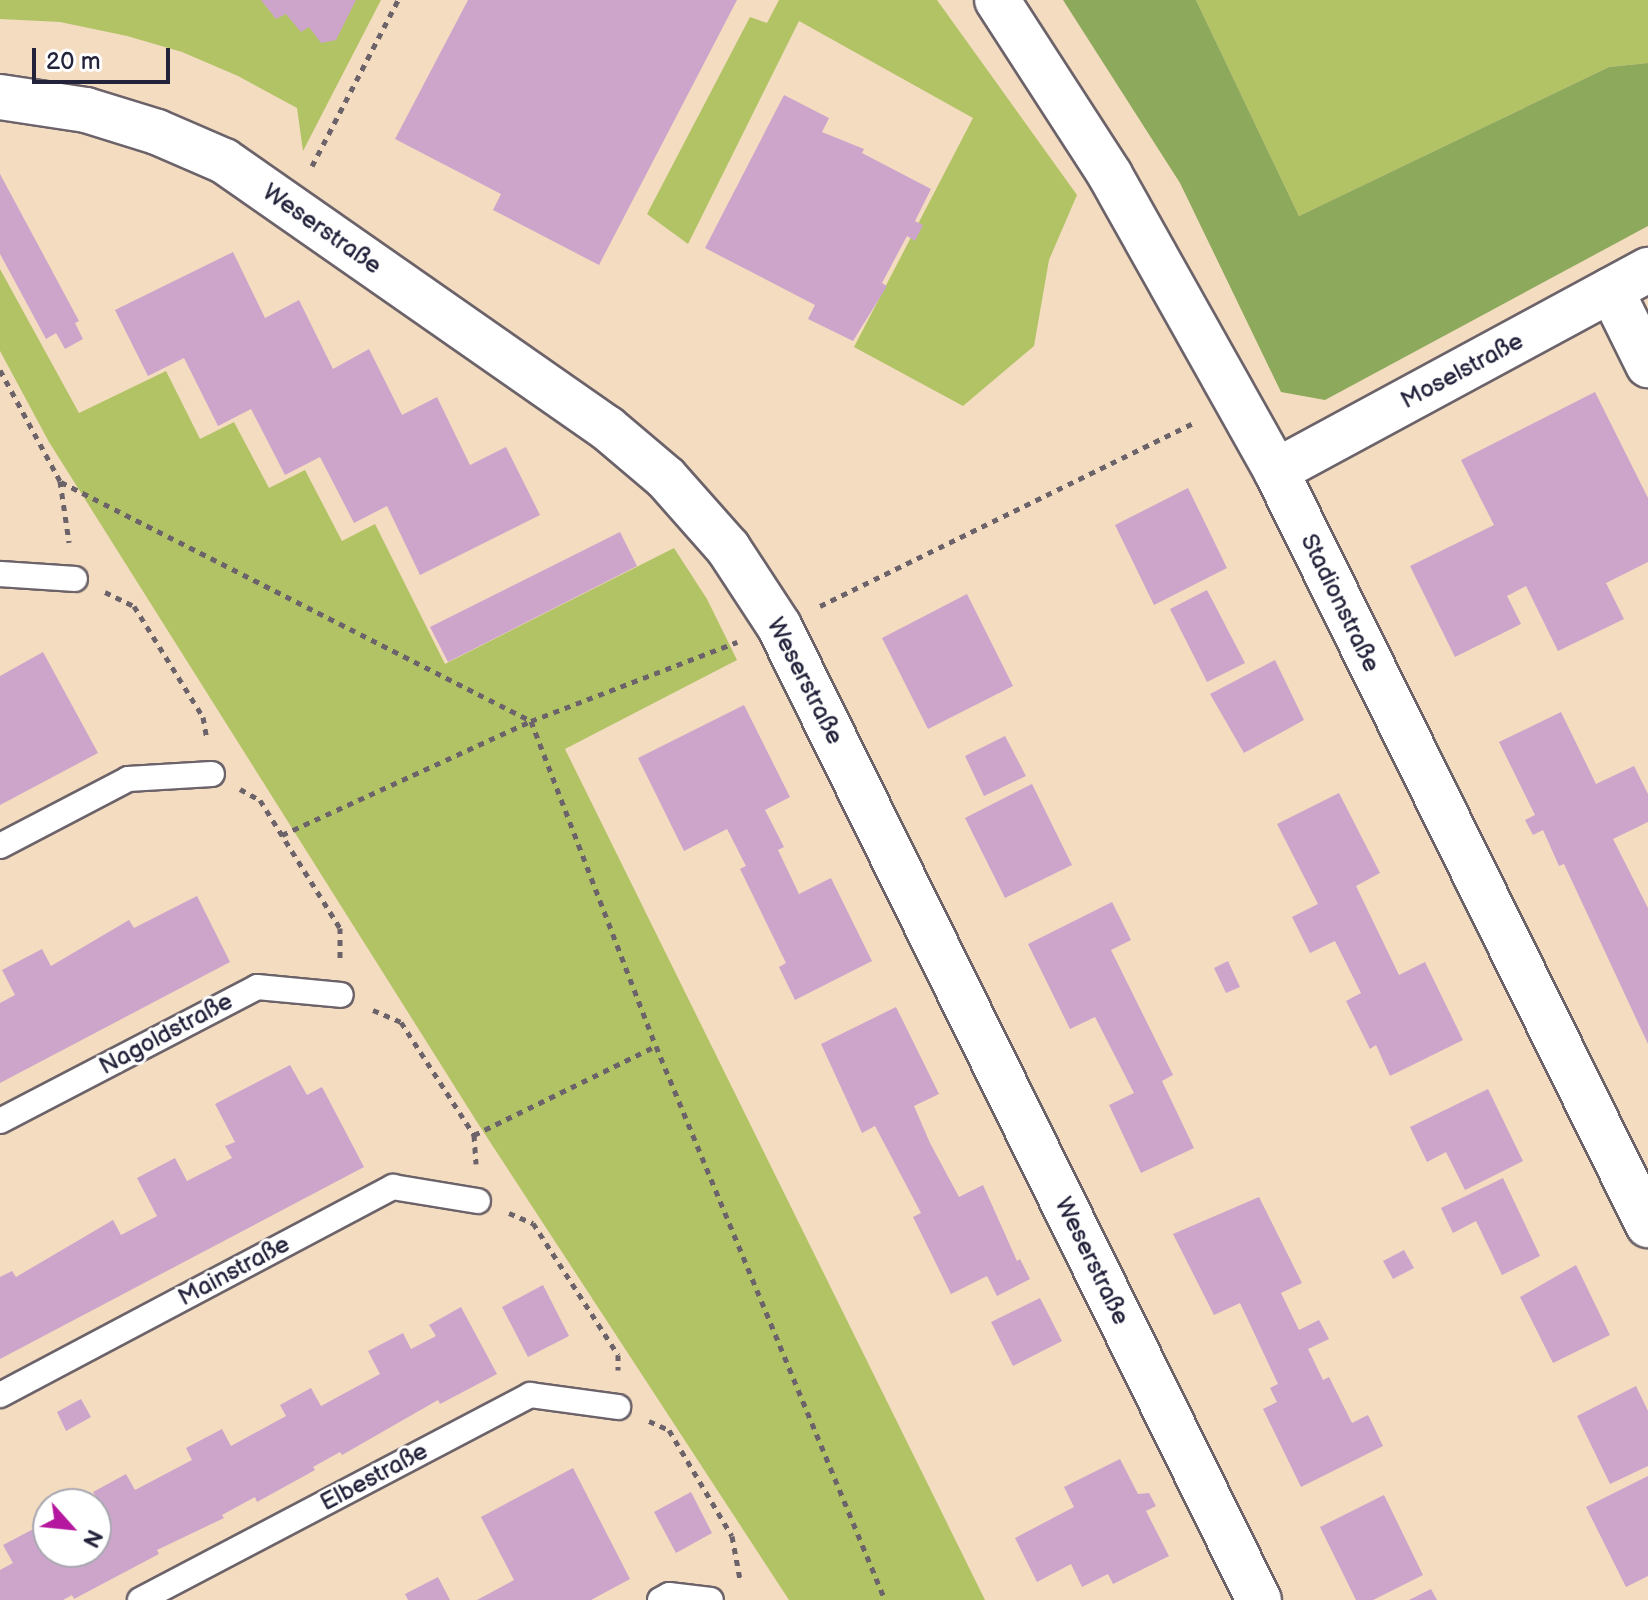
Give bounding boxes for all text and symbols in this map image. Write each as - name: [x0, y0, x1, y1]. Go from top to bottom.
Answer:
- scale bar: [36, 32, 174, 82]
- text: 20 m: [46, 47, 101, 76]
- street label: Weserstraße: [257, 178, 387, 280]
- street label: Moselstraße: [1396, 327, 1528, 415]
- street label: Stadionstraße: [1294, 529, 1386, 677]
- street label: Weserstraße: [761, 613, 849, 749]
- street label: Nagoldstraße: [94, 987, 238, 1081]
- street label: Weserstraße: [1049, 1193, 1135, 1329]
- street label: Mainstraße: [173, 1230, 295, 1312]
- street label: Elbestraße: [315, 1437, 433, 1517]
- north arrow: [32, 1488, 112, 1568]
- text: N: [76, 1525, 108, 1552]

